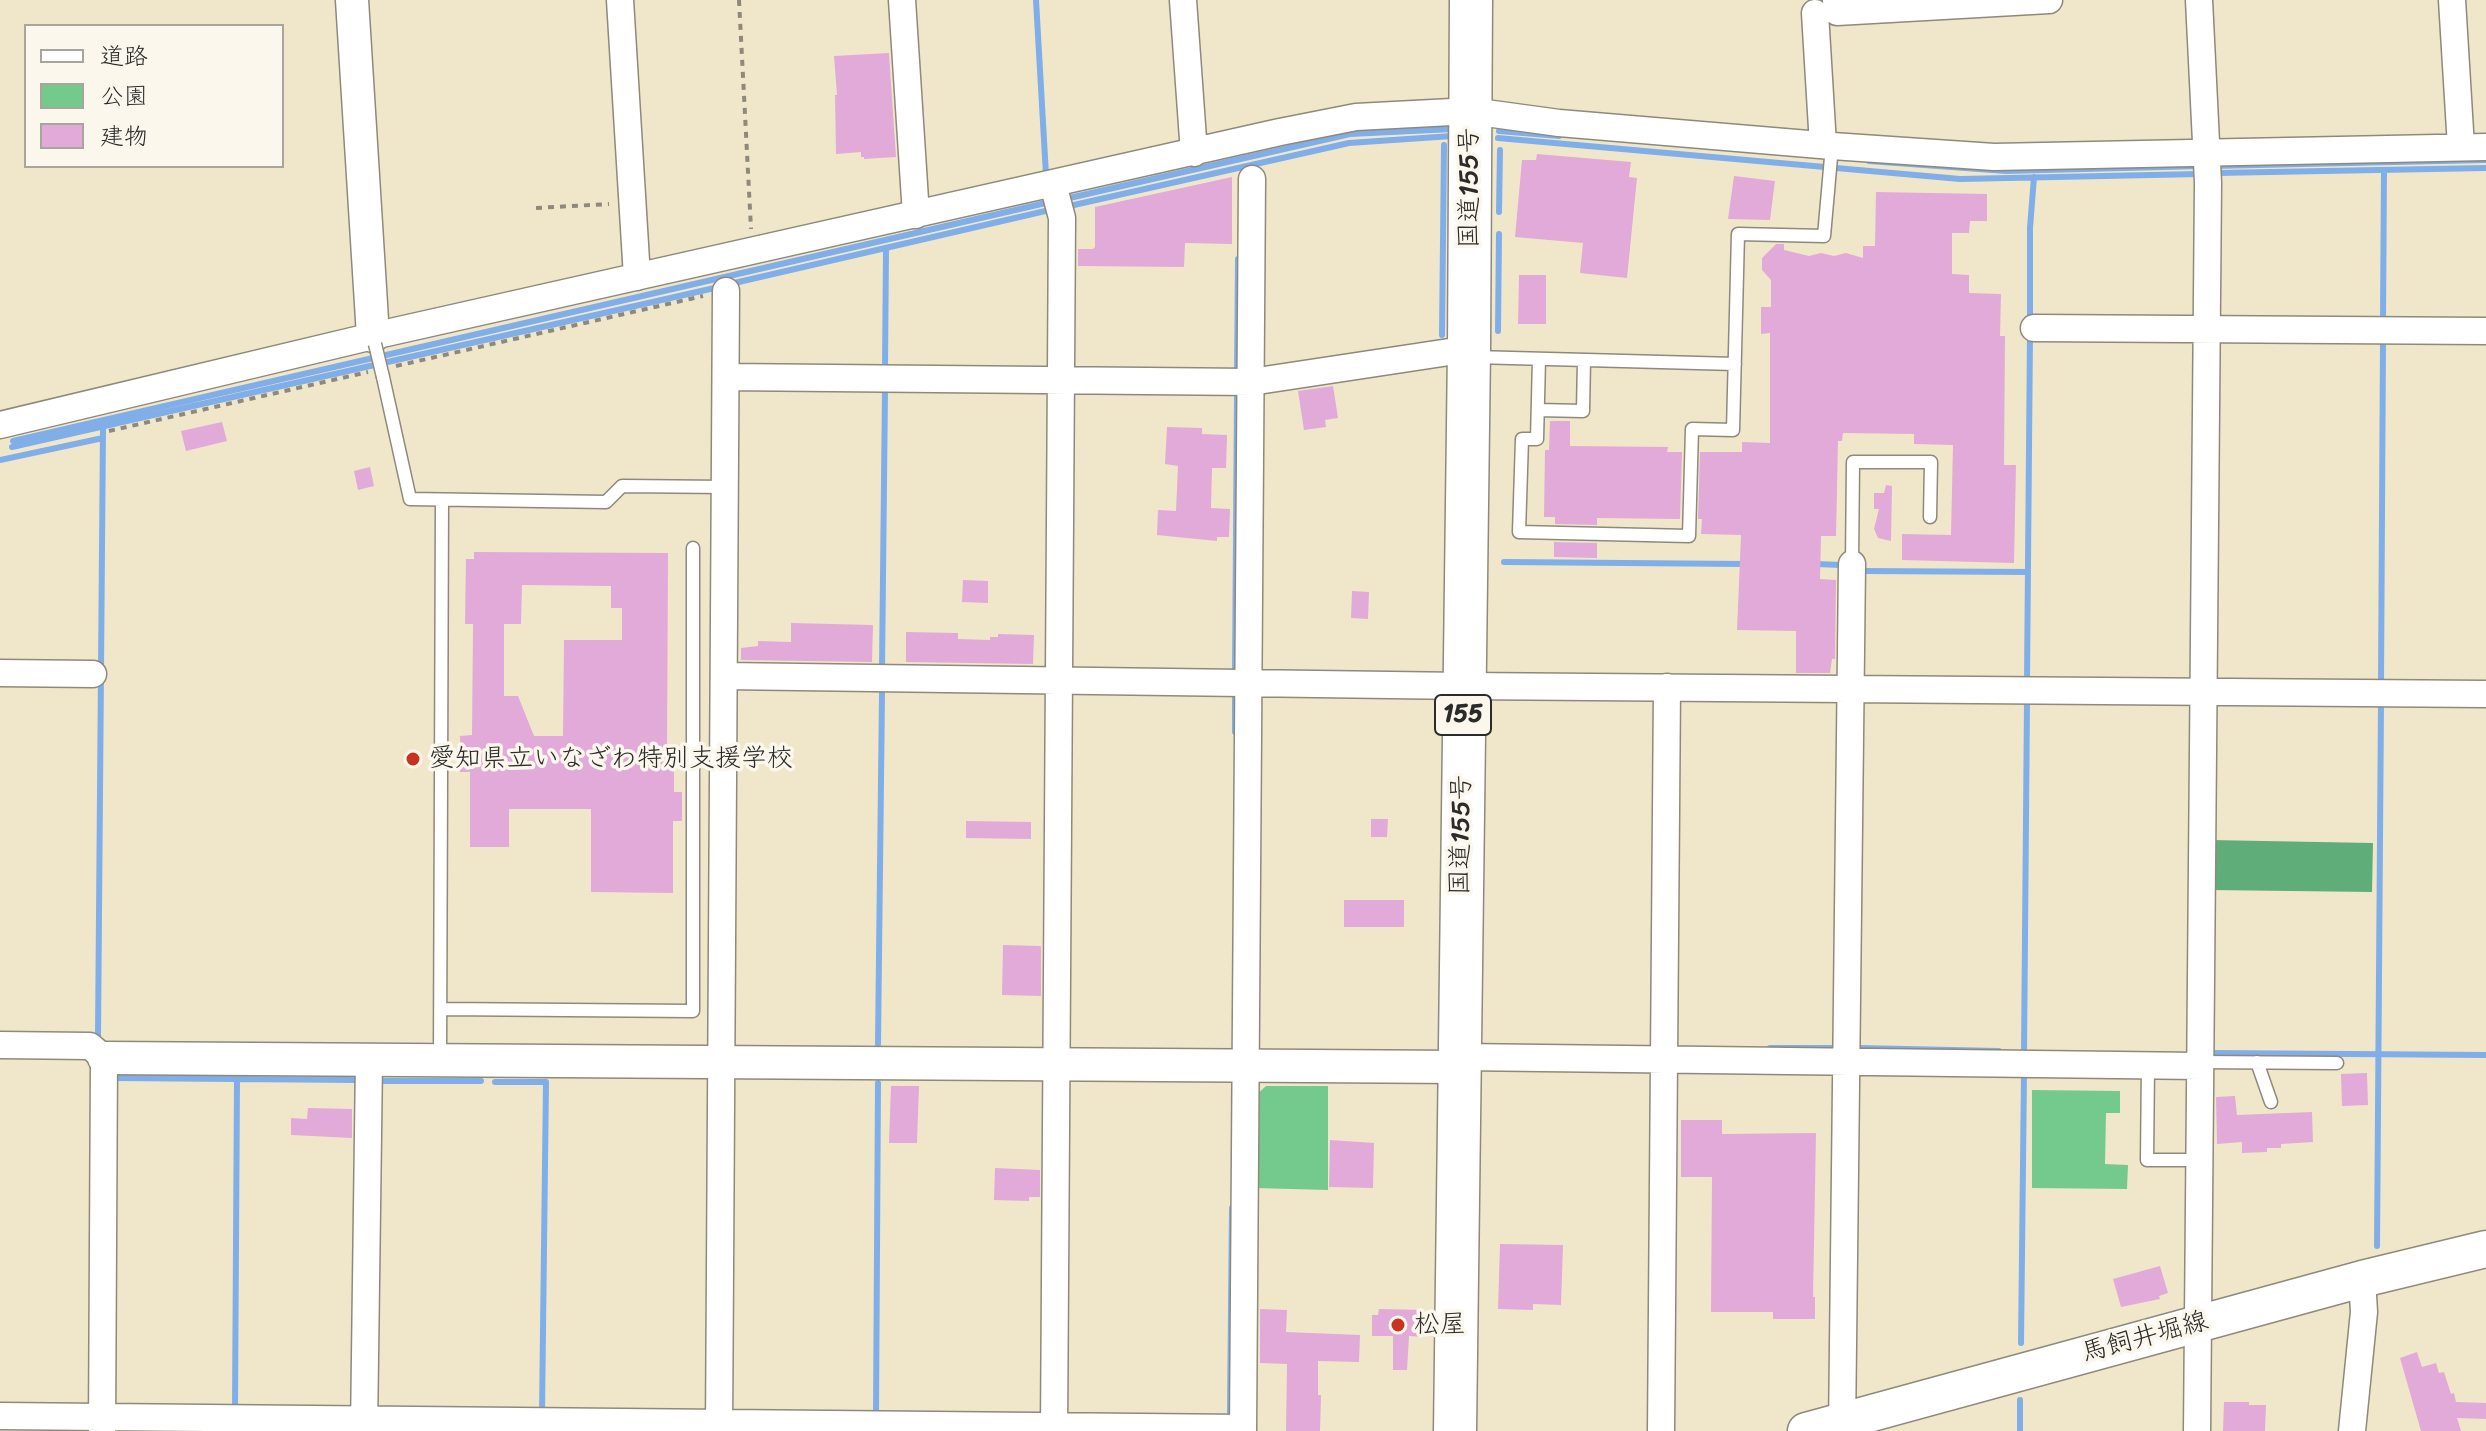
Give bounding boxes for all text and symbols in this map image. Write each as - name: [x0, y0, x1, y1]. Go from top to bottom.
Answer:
- legend: [24, 24, 284, 168]
- text: 道路: [100, 35, 148, 77]
- text: 公園: [100, 75, 148, 117]
- text: 建物: [100, 115, 148, 157]
- street label: 国道155号: [1454, 128, 1486, 248]
- road number: 155: [1435, 695, 1491, 735]
- place label: 愛知県立いなざわ特別支援学校: [429, 743, 793, 775]
- marker: 愛知県立いなざわ特別支援学校: [404, 750, 422, 768]
- street label: 国道155号: [1445, 774, 1479, 896]
- street label: 馬飼井堀線: [2078, 1306, 2212, 1370]
- place label: 松屋: [1414, 1309, 1466, 1341]
- marker: 松屋: [1389, 1316, 1407, 1334]

